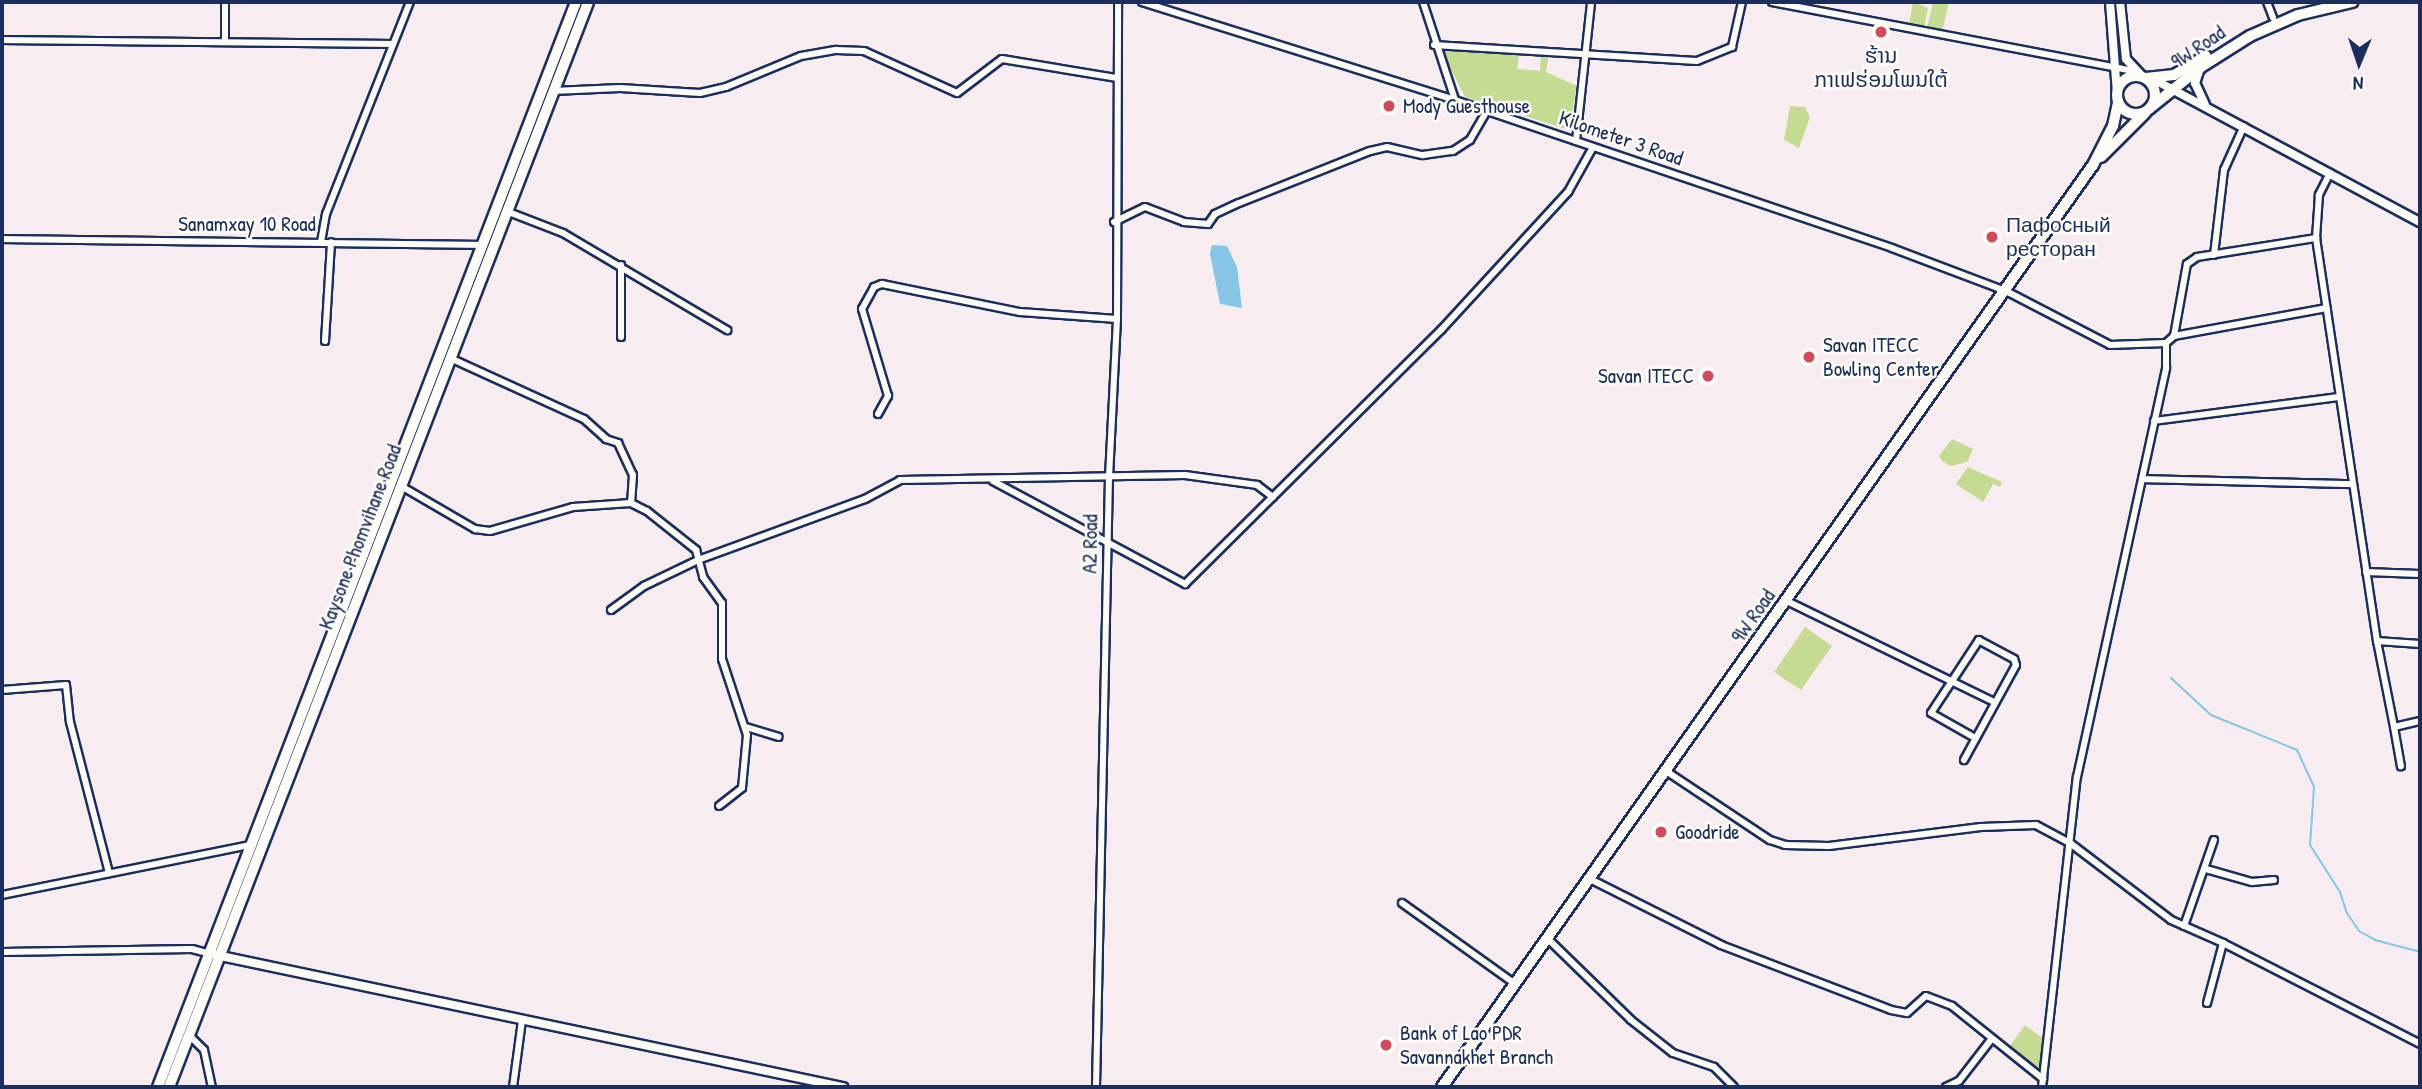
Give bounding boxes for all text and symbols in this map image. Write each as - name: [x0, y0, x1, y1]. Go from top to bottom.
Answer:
- street label: 9W Road: [2166, 20, 2230, 74]
- marker: ຮ້ານ ກາເຟຮ່ອມໂພນໃຕ້: [1873, 24, 1889, 40]
- north arrow: [2324, 28, 2394, 98]
- place label: ຮ້ານ ກາເຟຮ່ອມໂພນໃຕ້: [1814, 43, 1948, 93]
- text: N: [2353, 71, 2364, 97]
- place label: Mody Guesthouse: [1403, 93, 1530, 119]
- marker: Mody Guesthouse: [1381, 98, 1397, 114]
- street label: Kilometer 3 Road: [1556, 105, 1686, 171]
- street label: Sanamxay 10 Road: [178, 211, 316, 237]
- place label: Пафосный ресторан: [2006, 212, 2111, 262]
- marker: Пафосный ресторан: [1984, 229, 2000, 245]
- place label: Savan ITECC Bowling Center: [1823, 332, 1939, 382]
- marker: Savan ITECC Bowling Center: [1801, 349, 1817, 365]
- place label: Savan ITECC: [1598, 363, 1694, 389]
- marker: Savan ITECC: [1700, 368, 1716, 384]
- street label: Kaysone Phomvihane Road: [313, 441, 407, 633]
- street label: A2 Road: [1077, 514, 1103, 574]
- street label: 9W Road: [1726, 584, 1780, 648]
- place label: Goodride: [1675, 819, 1740, 845]
- marker: Goodride: [1653, 824, 1669, 840]
- place label: Bank of Lao PDR Savannakhet Branch: [1400, 1020, 1553, 1070]
- marker: Bank of Lao PDR Savannakhet Branch: [1378, 1037, 1394, 1053]

